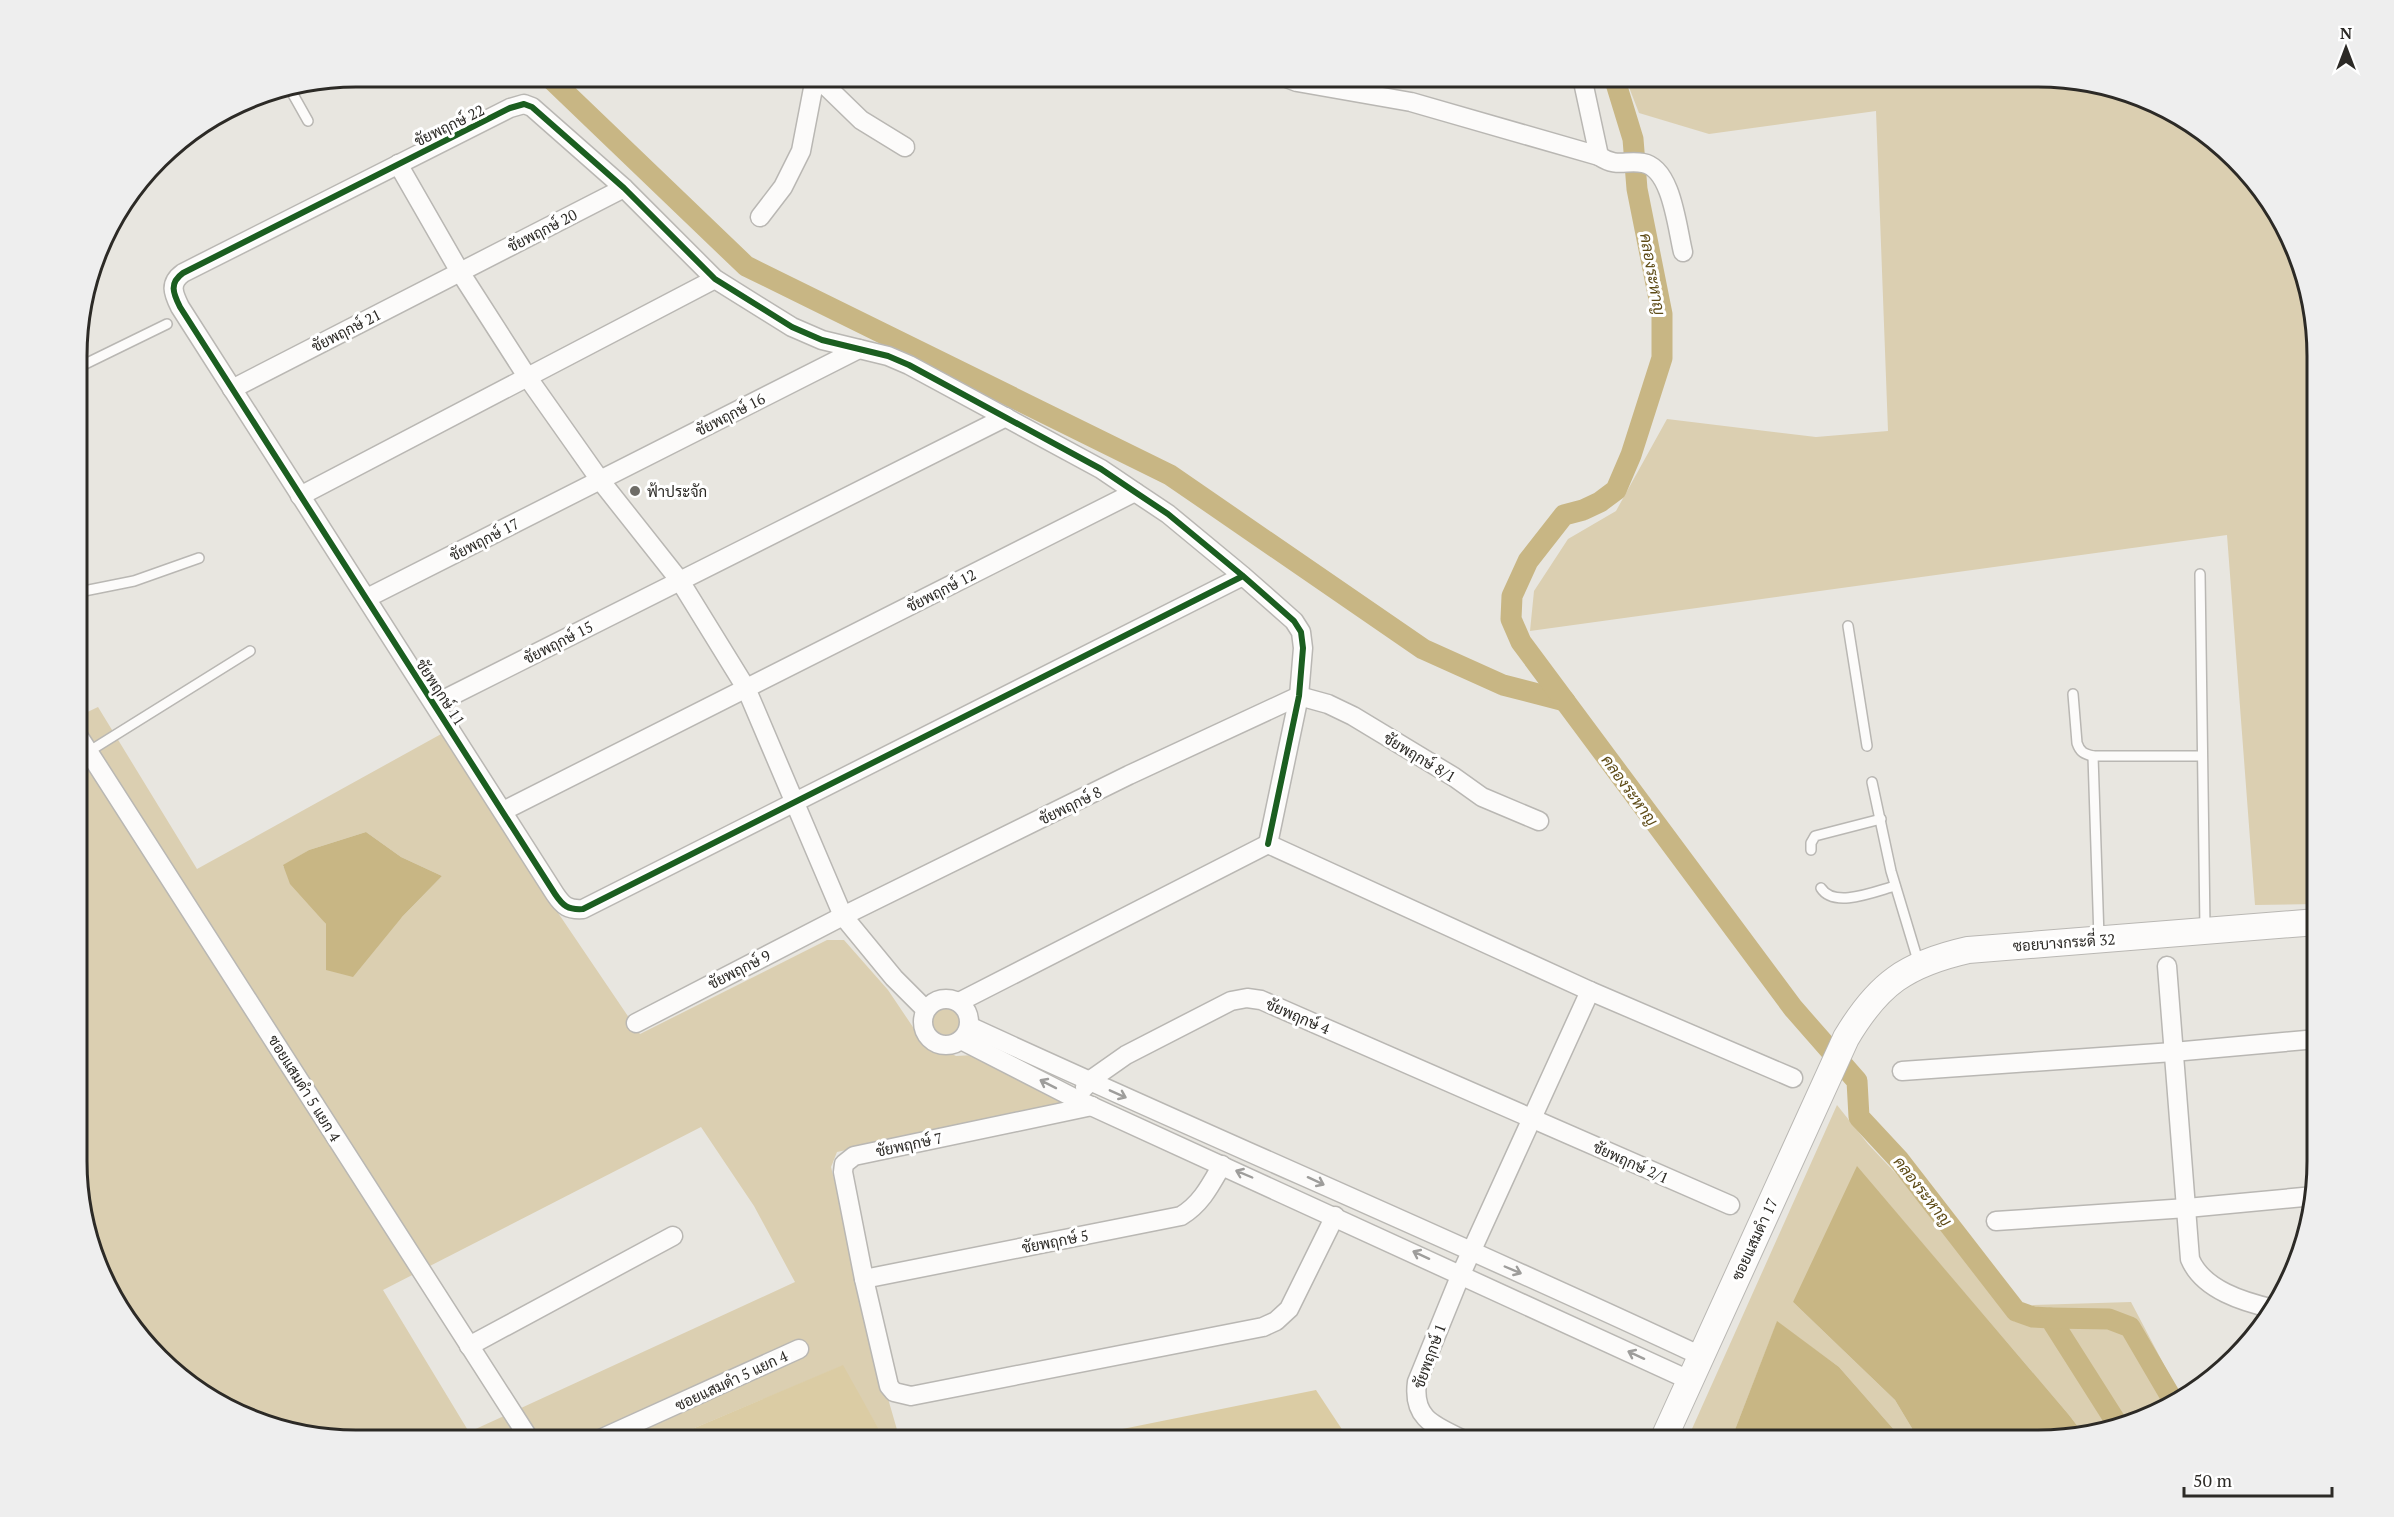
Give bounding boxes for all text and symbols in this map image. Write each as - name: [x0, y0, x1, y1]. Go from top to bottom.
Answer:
- north arrow: [2316, 18, 2376, 78]
- text: N: [2340, 22, 2352, 44]
- street label: ชัยพฤกษ์ 22: [411, 99, 487, 151]
- street label: ชัยพฤกษ์ 20: [504, 204, 580, 256]
- water label: คลองระหาญ: [1635, 231, 1671, 318]
- street label: ชัยพฤกษ์ 21: [308, 304, 384, 356]
- street label: ชัยพฤกษ์ 16: [692, 388, 768, 440]
- place label: ฟ้าประจัก: [647, 481, 707, 501]
- marker: ฟ้าประจัก: [628, 484, 642, 498]
- street label: ชัยพฤกษ์ 17: [446, 513, 522, 565]
- street label: ชัยพฤกษ์ 12: [903, 564, 979, 616]
- street label: ชัยพฤกษ์ 15: [520, 616, 596, 668]
- street label: ชัยพฤกษ์ 11: [412, 655, 470, 729]
- street label: ชัยพฤกษ์ 8/1: [1380, 728, 1460, 786]
- water label: คลองระหาญ: [1597, 750, 1664, 831]
- street label: ชัยพฤกษ์ 8: [1035, 781, 1105, 829]
- street label: ซอยบางกระดี่ 32: [2012, 924, 2116, 956]
- street label: ชัยพฤกษ์ 9: [704, 945, 774, 993]
- street label: ชัยพฤกษ์ 4: [1263, 994, 1333, 1038]
- street label: ซอยแสมดำ 5 แยก 4: [264, 1031, 346, 1145]
- one-way arrow: [1039, 1078, 1057, 1089]
- one-way arrow: [1109, 1089, 1127, 1100]
- street label: ชัยพฤกษ์ 7: [874, 1127, 944, 1161]
- street label: ชัยพฤกษ์ 2/1: [1590, 1136, 1672, 1188]
- water label: คลองระหาญ: [1889, 1151, 1958, 1231]
- one-way arrow: [1235, 1168, 1253, 1180]
- one-way arrow: [1306, 1175, 1324, 1187]
- street label: ซอยแสมดำ 17: [1726, 1194, 1782, 1284]
- street label: ชัยพฤกษ์ 5: [1020, 1225, 1090, 1257]
- one-way arrow: [1413, 1249, 1431, 1261]
- one-way arrow: [1503, 1264, 1521, 1276]
- street label: ชัยพฤกษ์ 1: [1408, 1321, 1450, 1391]
- street label: ซอยแสมดำ 5 แยก 4: [671, 1345, 791, 1415]
- one-way arrow: [1628, 1349, 1646, 1361]
- scale bar: [2184, 1460, 2332, 1498]
- text: 50 m: [2193, 1468, 2233, 1492]

